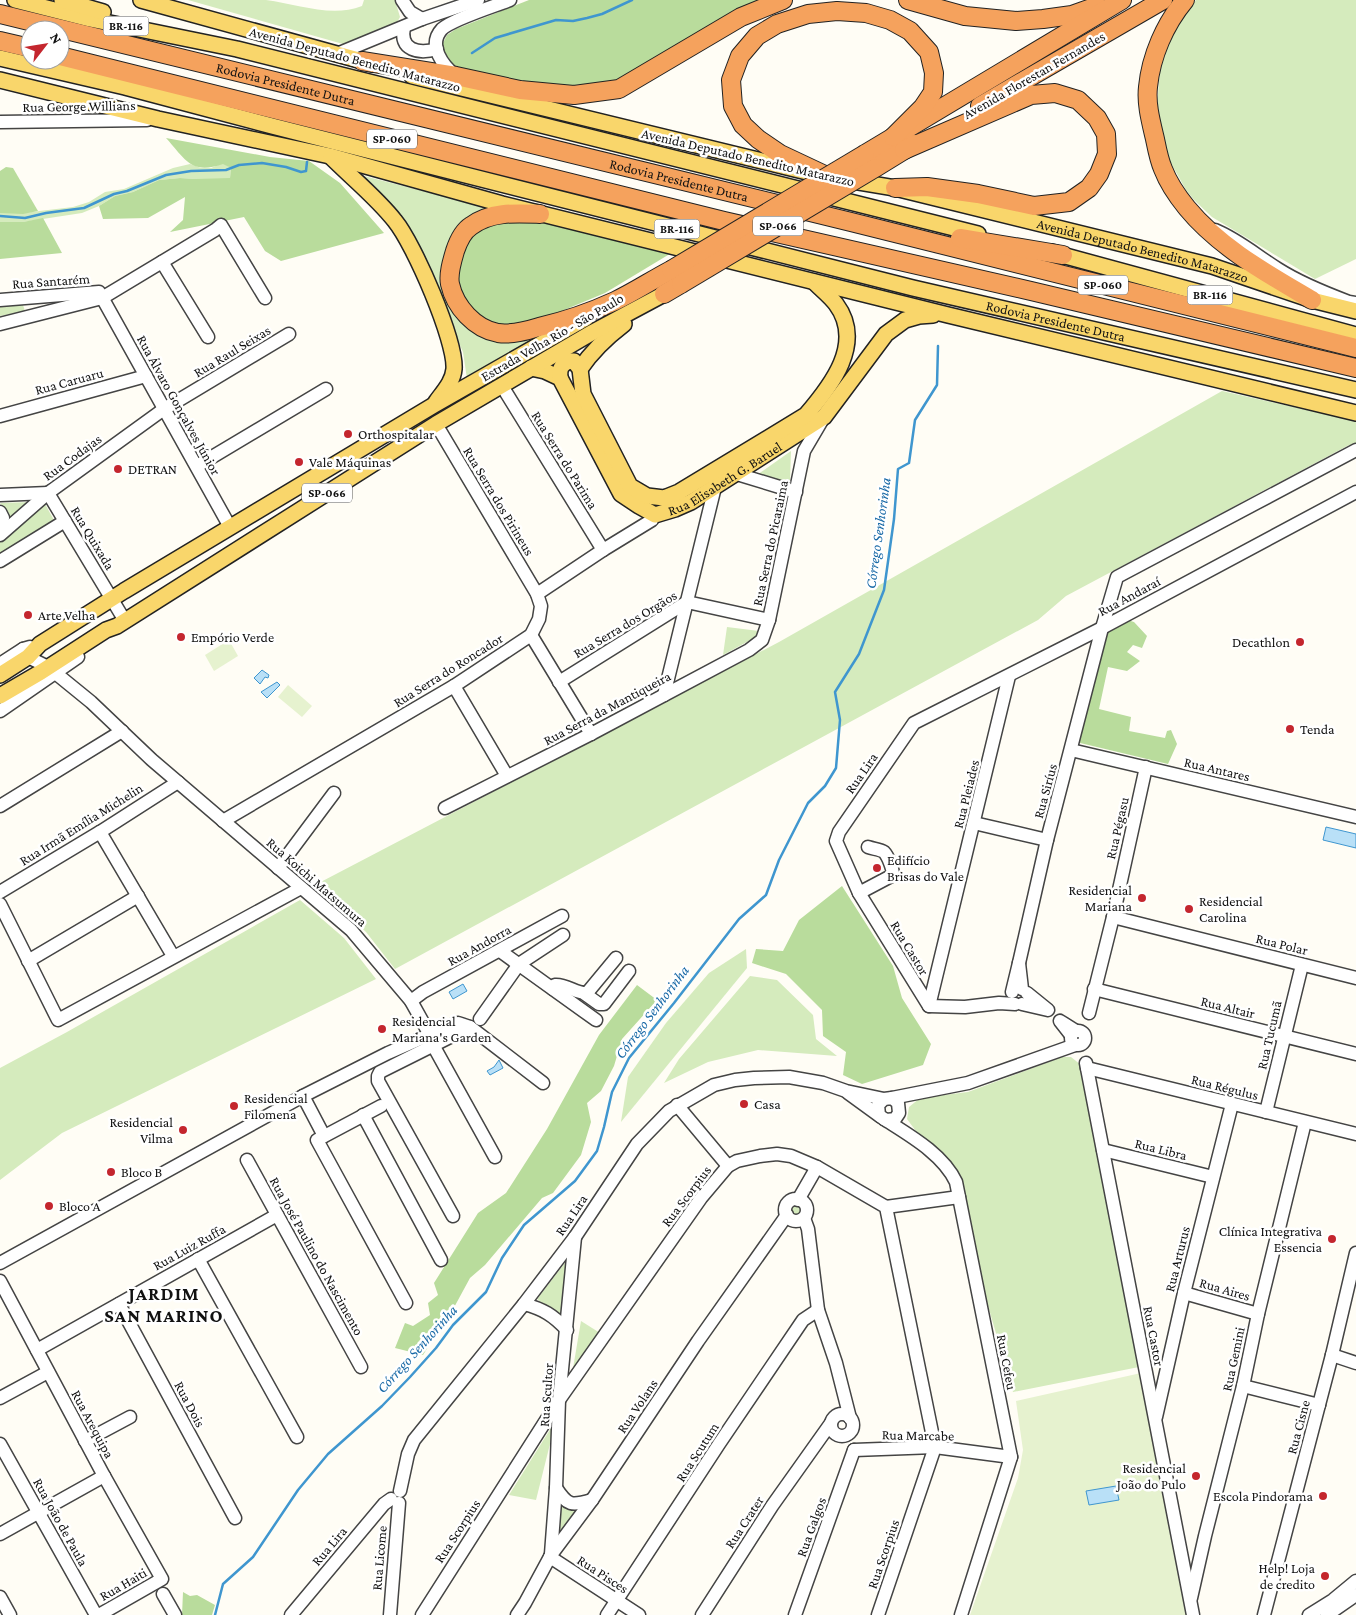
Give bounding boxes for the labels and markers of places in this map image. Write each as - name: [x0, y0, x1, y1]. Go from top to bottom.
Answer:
- place label: Orthospitalar: [358, 426, 434, 442]
- marker: Orthospitalar: [342, 428, 354, 440]
- place label: Vale Máquinas: [309, 454, 391, 470]
- marker: Vale Máquinas: [293, 456, 305, 468]
- place label: DETRAN: [128, 461, 177, 477]
- marker: DETRAN: [112, 463, 124, 475]
- place label: Arte Velha: [38, 607, 96, 623]
- marker: Arte Velha: [22, 609, 34, 621]
- place label: Empório Verde: [191, 629, 274, 645]
- marker: Empório Verde: [175, 631, 187, 643]
- place label: Decathlon: [1232, 634, 1290, 650]
- marker: Decathlon: [1294, 636, 1306, 648]
- place label: Tenda: [1300, 721, 1335, 737]
- marker: Tenda: [1284, 723, 1296, 735]
- place label: Edifício Brisas do Vale: [887, 852, 964, 884]
- marker: Edifício Brisas do Vale: [871, 862, 883, 874]
- place label: Residencial Mariana: [1068, 882, 1133, 914]
- marker: Residencial Mariana: [1136, 892, 1148, 904]
- place label: Residencial Carolina: [1199, 893, 1263, 925]
- marker: Residencial Carolina: [1183, 903, 1195, 915]
- place label: Residencial Mariana's Garden: [392, 1013, 492, 1045]
- marker: Residencial Mariana's Garden: [376, 1023, 388, 1035]
- place label: Residencial Filomena: [244, 1090, 308, 1122]
- place label: Casa: [754, 1096, 781, 1112]
- marker: Casa: [738, 1098, 750, 1110]
- marker: Residencial Filomena: [228, 1100, 240, 1112]
- place label: Residencial Vilma: [109, 1114, 174, 1146]
- marker: Residencial Vilma: [177, 1124, 189, 1136]
- place label: Bloco B: [121, 1164, 163, 1180]
- marker: Bloco B: [105, 1166, 117, 1178]
- place label: Bloco A: [59, 1198, 101, 1214]
- marker: Bloco A: [43, 1200, 55, 1212]
- place label: Clínica Integrativa Essencia: [1219, 1223, 1323, 1255]
- marker: Clínica Integrativa Essencia: [1326, 1233, 1338, 1245]
- place label: Residencial João do Pulo: [1115, 1460, 1186, 1492]
- marker: Residencial João do Pulo: [1190, 1470, 1202, 1482]
- place label: Escola Pindorama: [1213, 1488, 1314, 1504]
- marker: Escola Pindorama: [1317, 1490, 1329, 1502]
- place label: Help! Loja de credito: [1259, 1560, 1316, 1592]
- marker: Help! Loja de credito: [1319, 1570, 1331, 1582]

